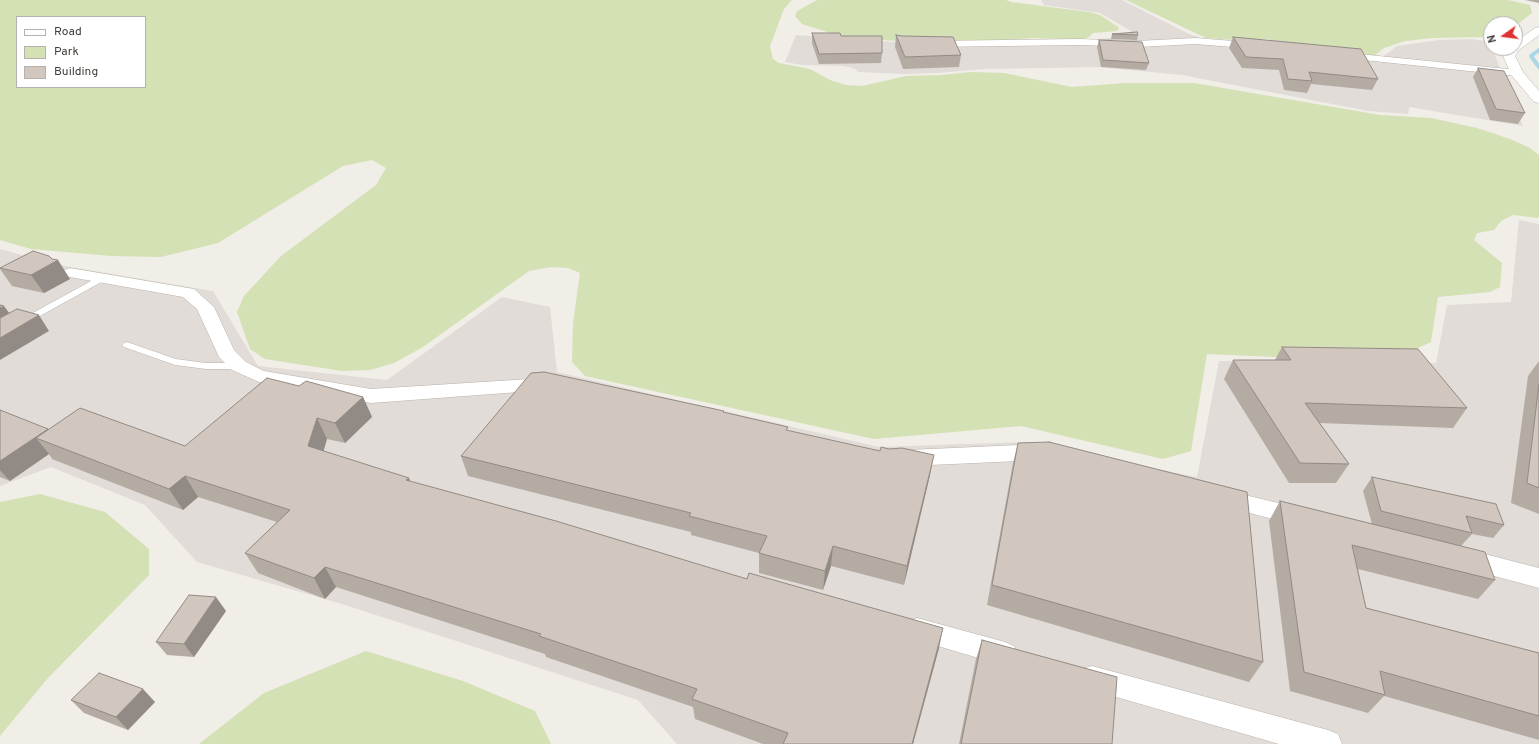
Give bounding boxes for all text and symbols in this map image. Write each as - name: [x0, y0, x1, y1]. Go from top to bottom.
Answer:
- legend: [16, 16, 146, 88]
- north arrow: [1483, 16, 1523, 56]
- text: Road: [54, 24, 82, 40]
- text: N: [1485, 33, 1500, 44]
- text: Park: [54, 44, 79, 60]
- text: Building: [54, 64, 98, 80]

